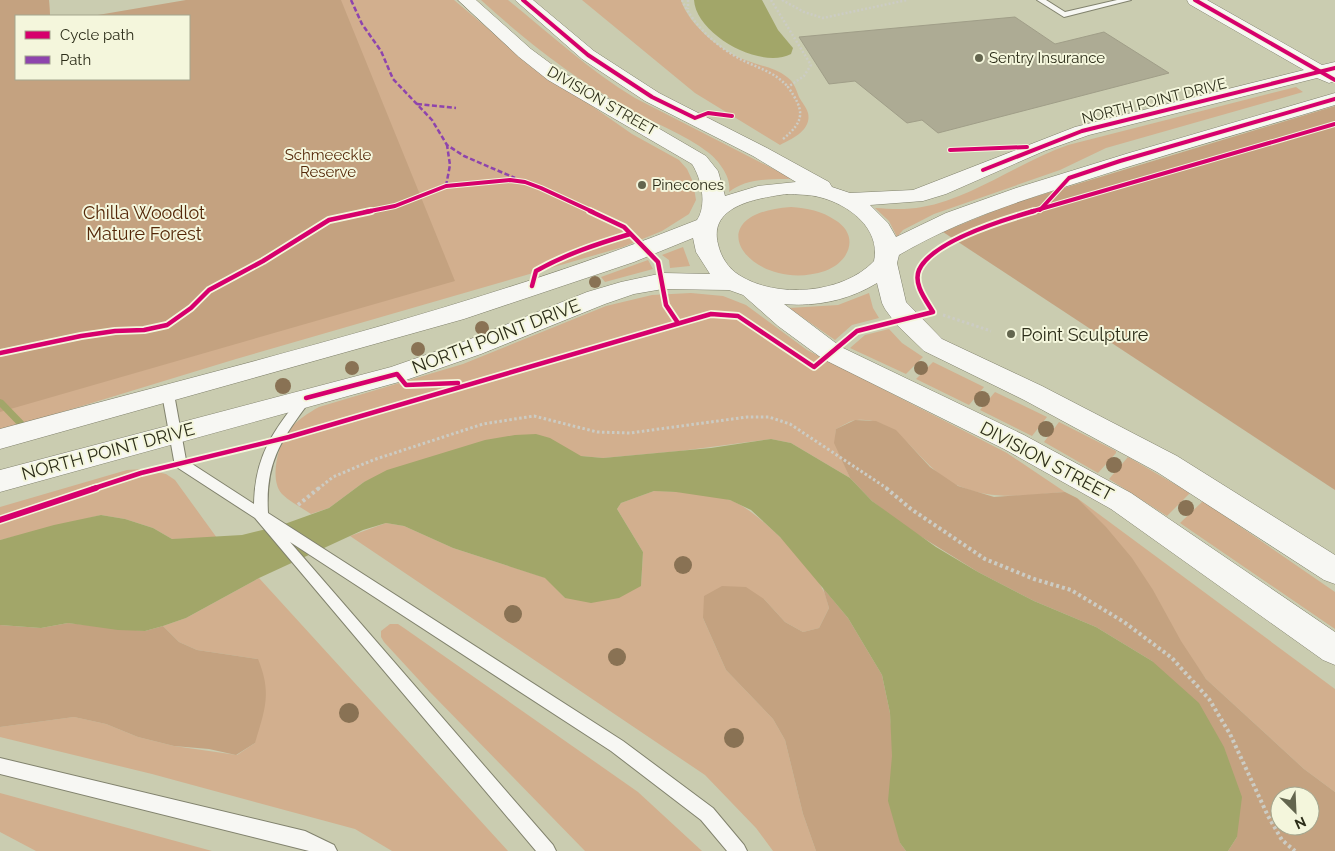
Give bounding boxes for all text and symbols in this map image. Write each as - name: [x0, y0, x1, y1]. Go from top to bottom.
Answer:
- legend: [15, 15, 190, 80]
- text: Cycle path: [60, 26, 134, 44]
- place label: Sentry Insurance: [989, 49, 1105, 67]
- text: Path: [60, 51, 91, 69]
- marker: Sentry Insurance: [973, 52, 985, 64]
- street label: DIVISION STREET: [544, 62, 660, 140]
- street label: NORTH POINT DRIVE: [1080, 74, 1228, 128]
- park label: Schmeeckle Reserve: [285, 146, 371, 181]
- place label: Pinecones: [652, 176, 724, 194]
- marker: Pinecones: [636, 179, 648, 191]
- park label: Chilla Woodlot Mature Forest: [83, 202, 205, 244]
- street label: NORTH POINT DRIVE: [409, 294, 583, 378]
- place label: Point Sculpture: [1021, 324, 1149, 345]
- marker: Point Sculpture: [1005, 328, 1017, 340]
- street label: DIVISION STREET: [977, 417, 1117, 505]
- street label: NORTH POINT DRIVE: [19, 418, 197, 484]
- north arrow: [1270, 786, 1320, 836]
- text: N: [1292, 813, 1308, 832]

